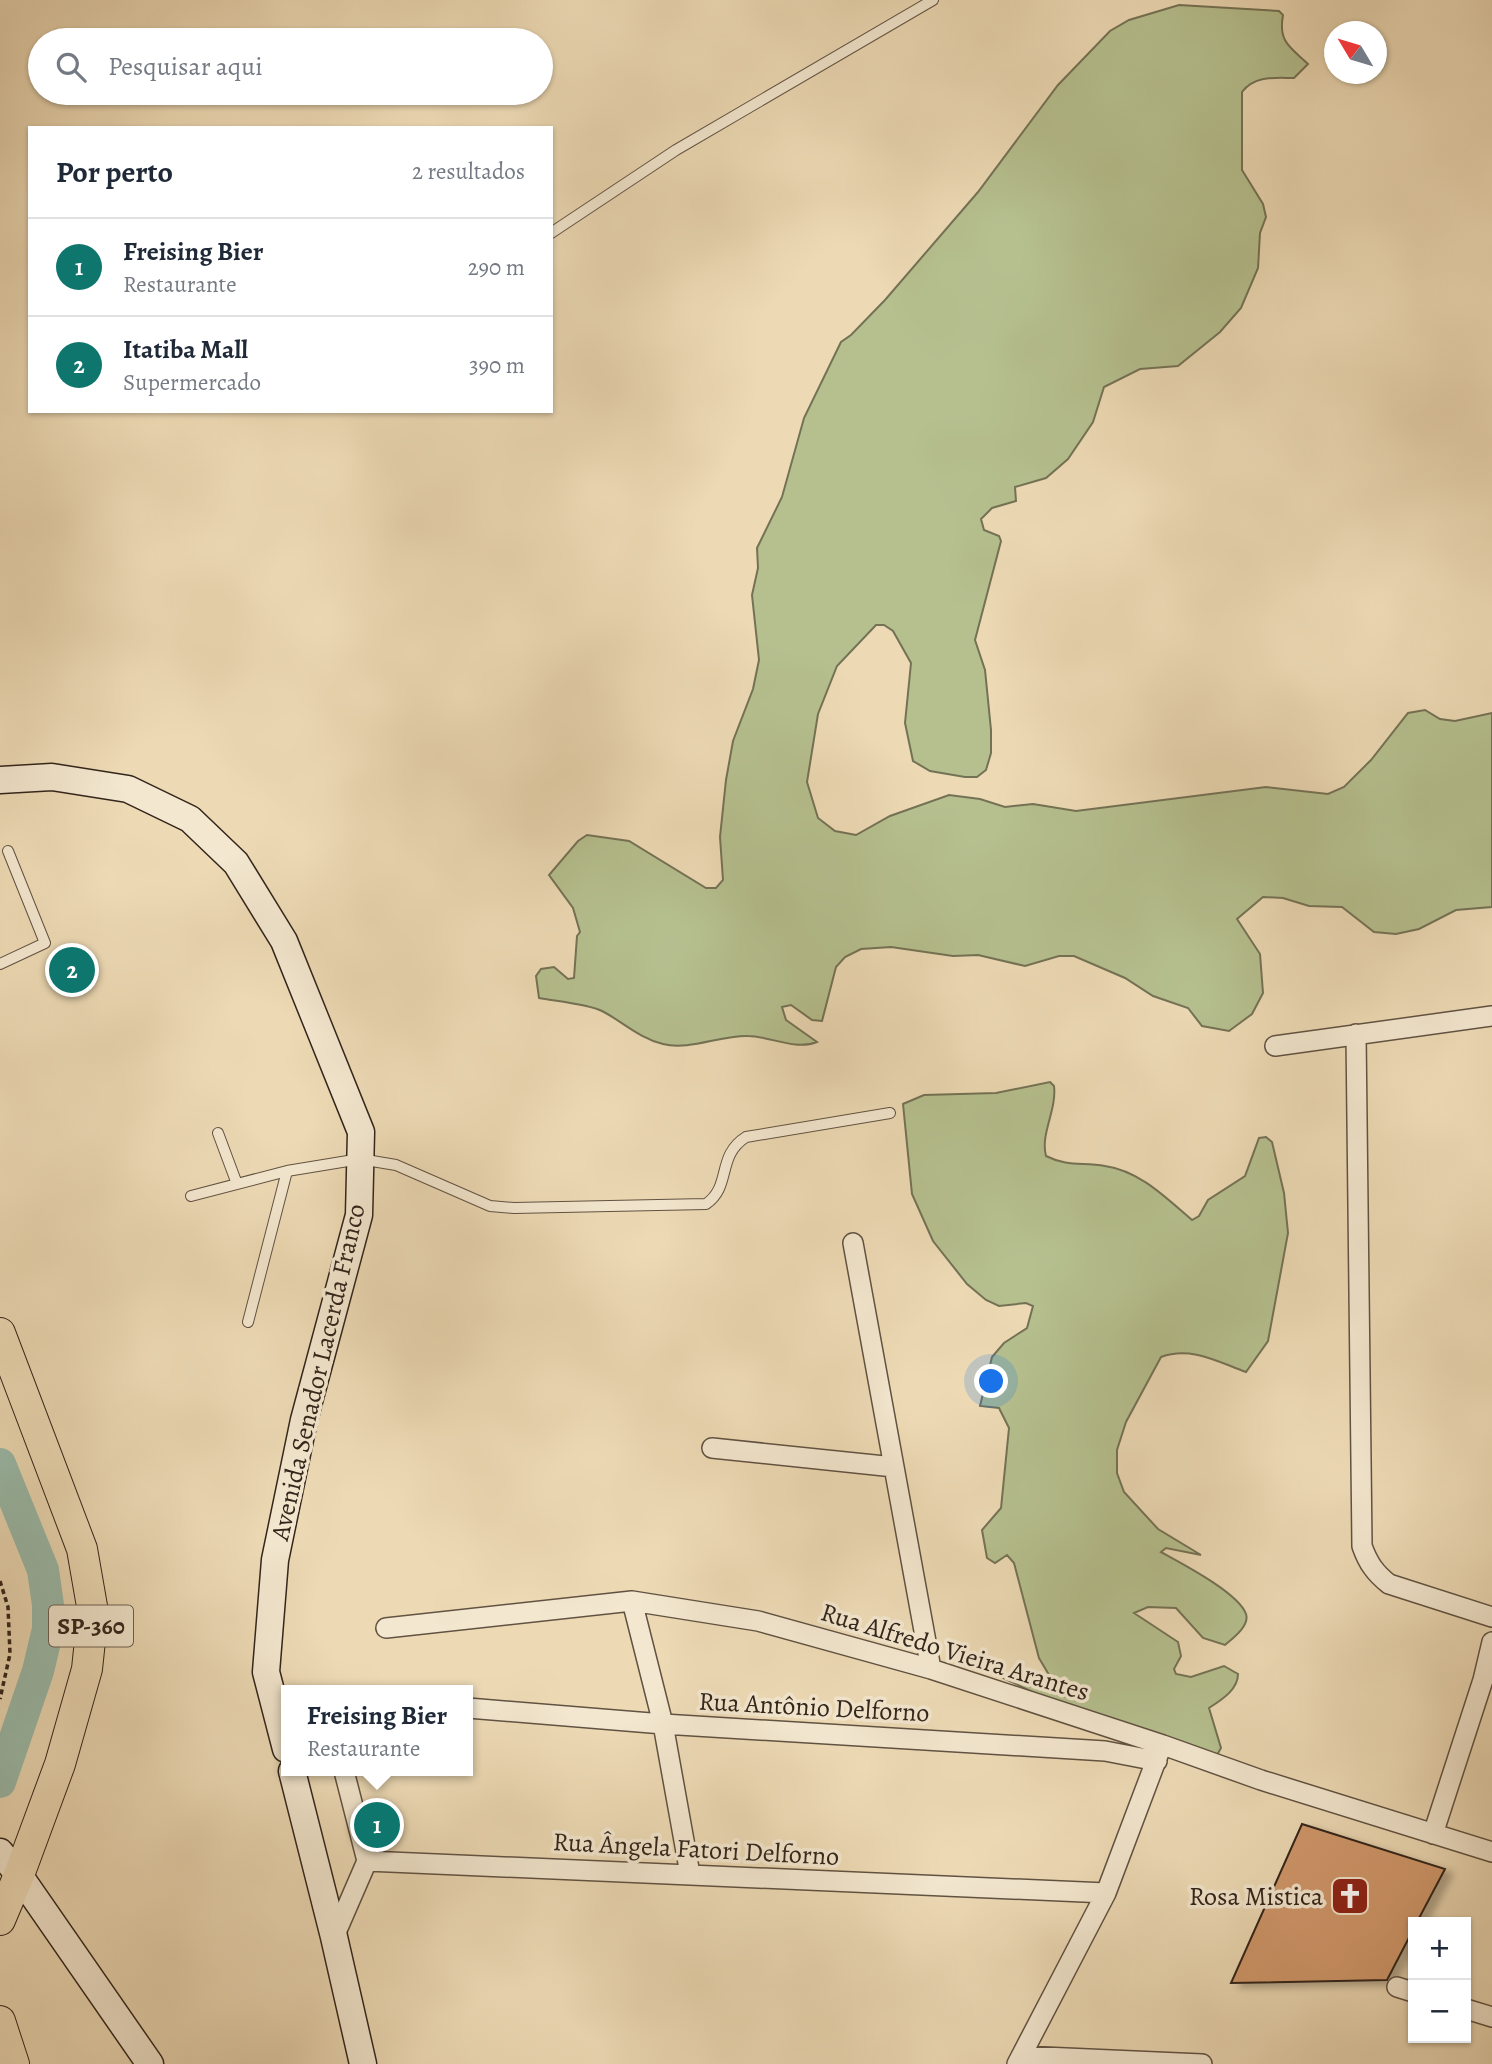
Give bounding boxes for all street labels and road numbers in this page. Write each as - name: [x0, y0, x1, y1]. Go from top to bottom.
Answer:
- street label: Avenida Senador Lacerda Franco: [262, 1200, 374, 1545]
- street label: Rua Alfredo Vieira Arantes: [817, 1594, 1093, 1710]
- road number: SP-360: [49, 1606, 133, 1646]
- street label: Rua Antônio Delforno: [698, 1683, 930, 1731]
- street label: Rua Ângela Fatori Delforno: [552, 1824, 840, 1874]

